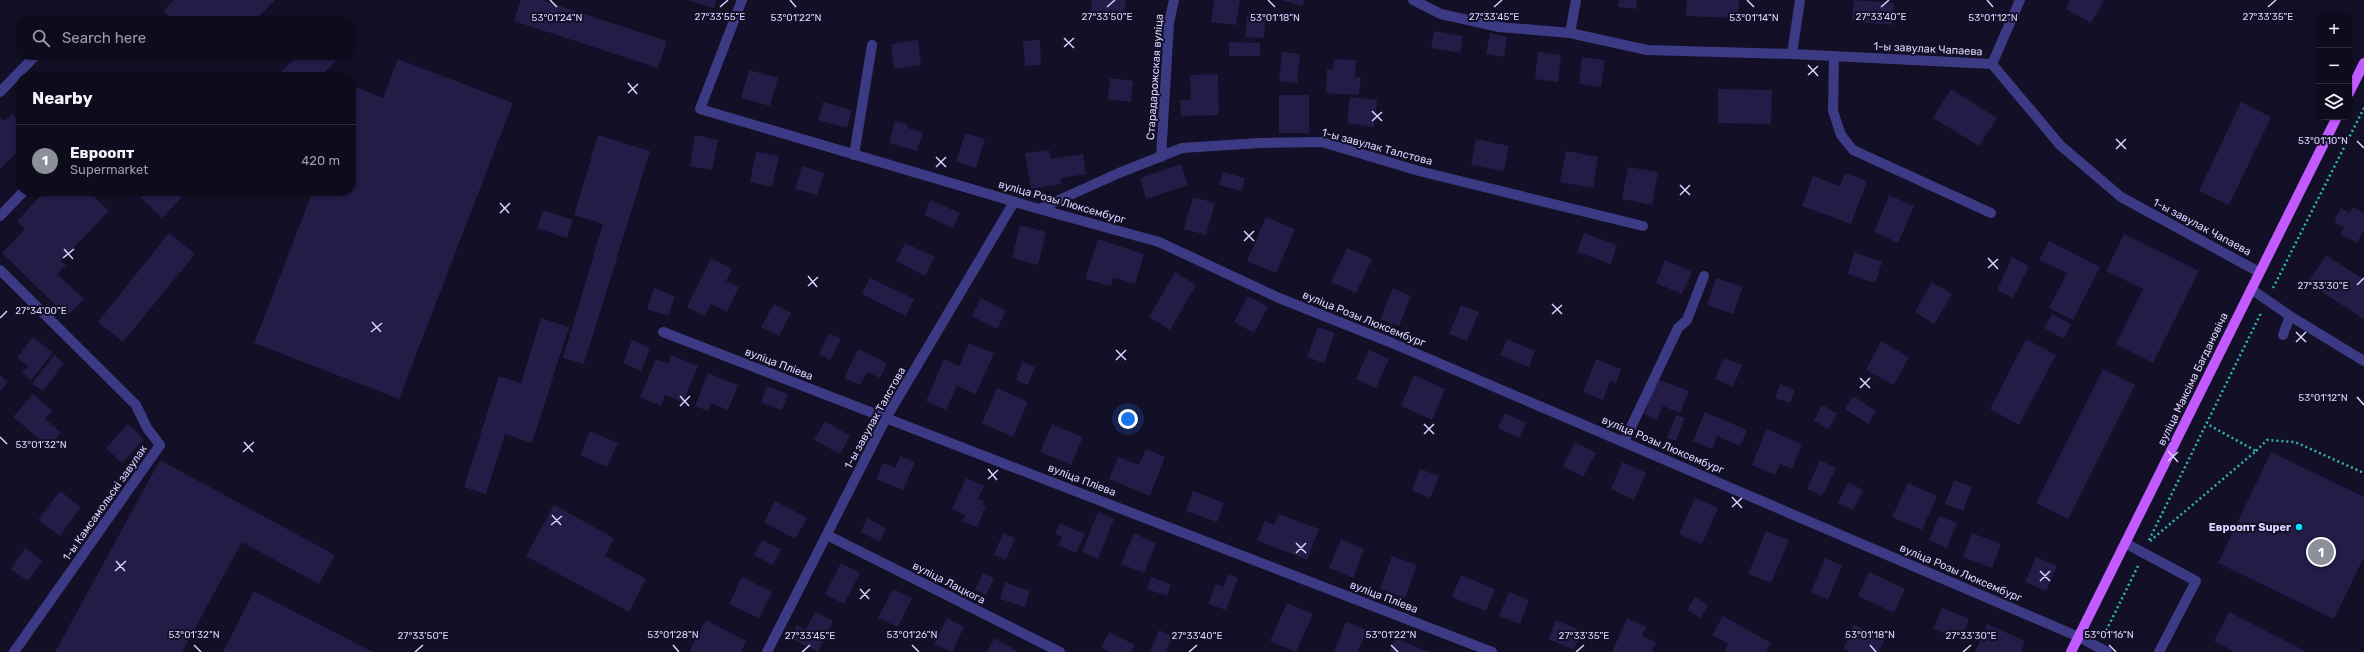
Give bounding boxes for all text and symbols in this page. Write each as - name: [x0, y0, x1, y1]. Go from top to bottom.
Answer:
- text: 27°33'55"E: [695, 11, 745, 23]
- text: 27°33'50"E: [1081, 11, 1133, 23]
- text: 27°33'45"E: [1469, 11, 1519, 23]
- text: 27°33'40"E: [1856, 11, 1906, 23]
- text: 27°33'35"E: [2243, 11, 2293, 23]
- text: 53°01'24"N: [531, 12, 583, 24]
- text: 53°01'22"N: [770, 12, 822, 24]
- text: 53°01'18"N: [1250, 12, 1300, 24]
- text: 53°01'14"N: [1729, 12, 1779, 24]
- text: 53°01'12"N: [1968, 12, 2018, 24]
- map controls: [2316, 12, 2352, 120]
- button: +: [2316, 12, 2352, 48]
- street label: Старадарожская вуліца: [1144, 13, 1166, 141]
- search box: [16, 16, 356, 60]
- icon: search: [30, 27, 52, 49]
- text: Search here: [62, 29, 146, 47]
- street label: 1-ы завулак Чапаева: [1873, 40, 1983, 58]
- button: −: [2316, 48, 2352, 84]
- button: layers: [2316, 84, 2352, 120]
- text: Nearby: [32, 88, 93, 108]
- street label: 1-ы завулак Талстова: [1320, 126, 1434, 168]
- text: 53°01'10"N: [2298, 135, 2348, 147]
- text: Евроопт: [70, 144, 134, 162]
- text: 1: [42, 153, 48, 168]
- text: 420 m: [301, 153, 340, 168]
- text: Supermarket: [70, 162, 148, 177]
- street label: вуліца Розы Люксембург: [997, 178, 1127, 226]
- street label: 1-ы завулак Чапаева: [2151, 196, 2253, 258]
- text: 27°33'30"E: [2297, 280, 2349, 292]
- street label: вуліца Розы Люксембург: [1301, 288, 1428, 350]
- text: 27°34'00"E: [15, 305, 67, 317]
- street label: вуліца Максіма Багдановіча: [2155, 310, 2231, 448]
- street label: вуліца Пліева: [743, 345, 815, 383]
- street label: 1-ы завулак Талстова: [842, 365, 908, 471]
- text: 53°01'12"N: [2298, 392, 2348, 404]
- your location: [1118, 409, 1138, 429]
- street label: вуліца Розы Люксембург: [1600, 413, 1726, 477]
- text: 53°01'32"N: [15, 439, 67, 451]
- street label: 1-ы Камсамольскі завулак: [60, 443, 150, 563]
- street label: вуліца Пліева: [1046, 461, 1118, 499]
- place label: Евроопт Super: [2209, 521, 2291, 534]
- marker: Евроопт Super: [2294, 522, 2304, 532]
- pin: 1: [2308, 537, 2334, 567]
- street label: вуліца Розы Люксембург: [1898, 541, 2024, 605]
- street label: вуліца Лацкога: [910, 559, 988, 607]
- street label: вуліца Пліева: [1348, 578, 1420, 616]
- text: 53°01'32"N: [168, 629, 220, 641]
- text: 53°01'28"N: [647, 629, 699, 641]
- text: 53°01'26"N: [887, 629, 937, 641]
- text: 53°01'22"N: [1365, 629, 1417, 641]
- text: 53°01'18"N: [1845, 629, 1895, 641]
- text: 53°01'16"N: [2084, 629, 2134, 641]
- text: 27°33'50"E: [397, 630, 449, 642]
- text: 27°33'45"E: [785, 630, 835, 642]
- text: 27°33'40"E: [1172, 630, 1222, 642]
- text: 27°33'35"E: [1559, 630, 1609, 642]
- text: 27°33'30"E: [1945, 630, 1997, 642]

